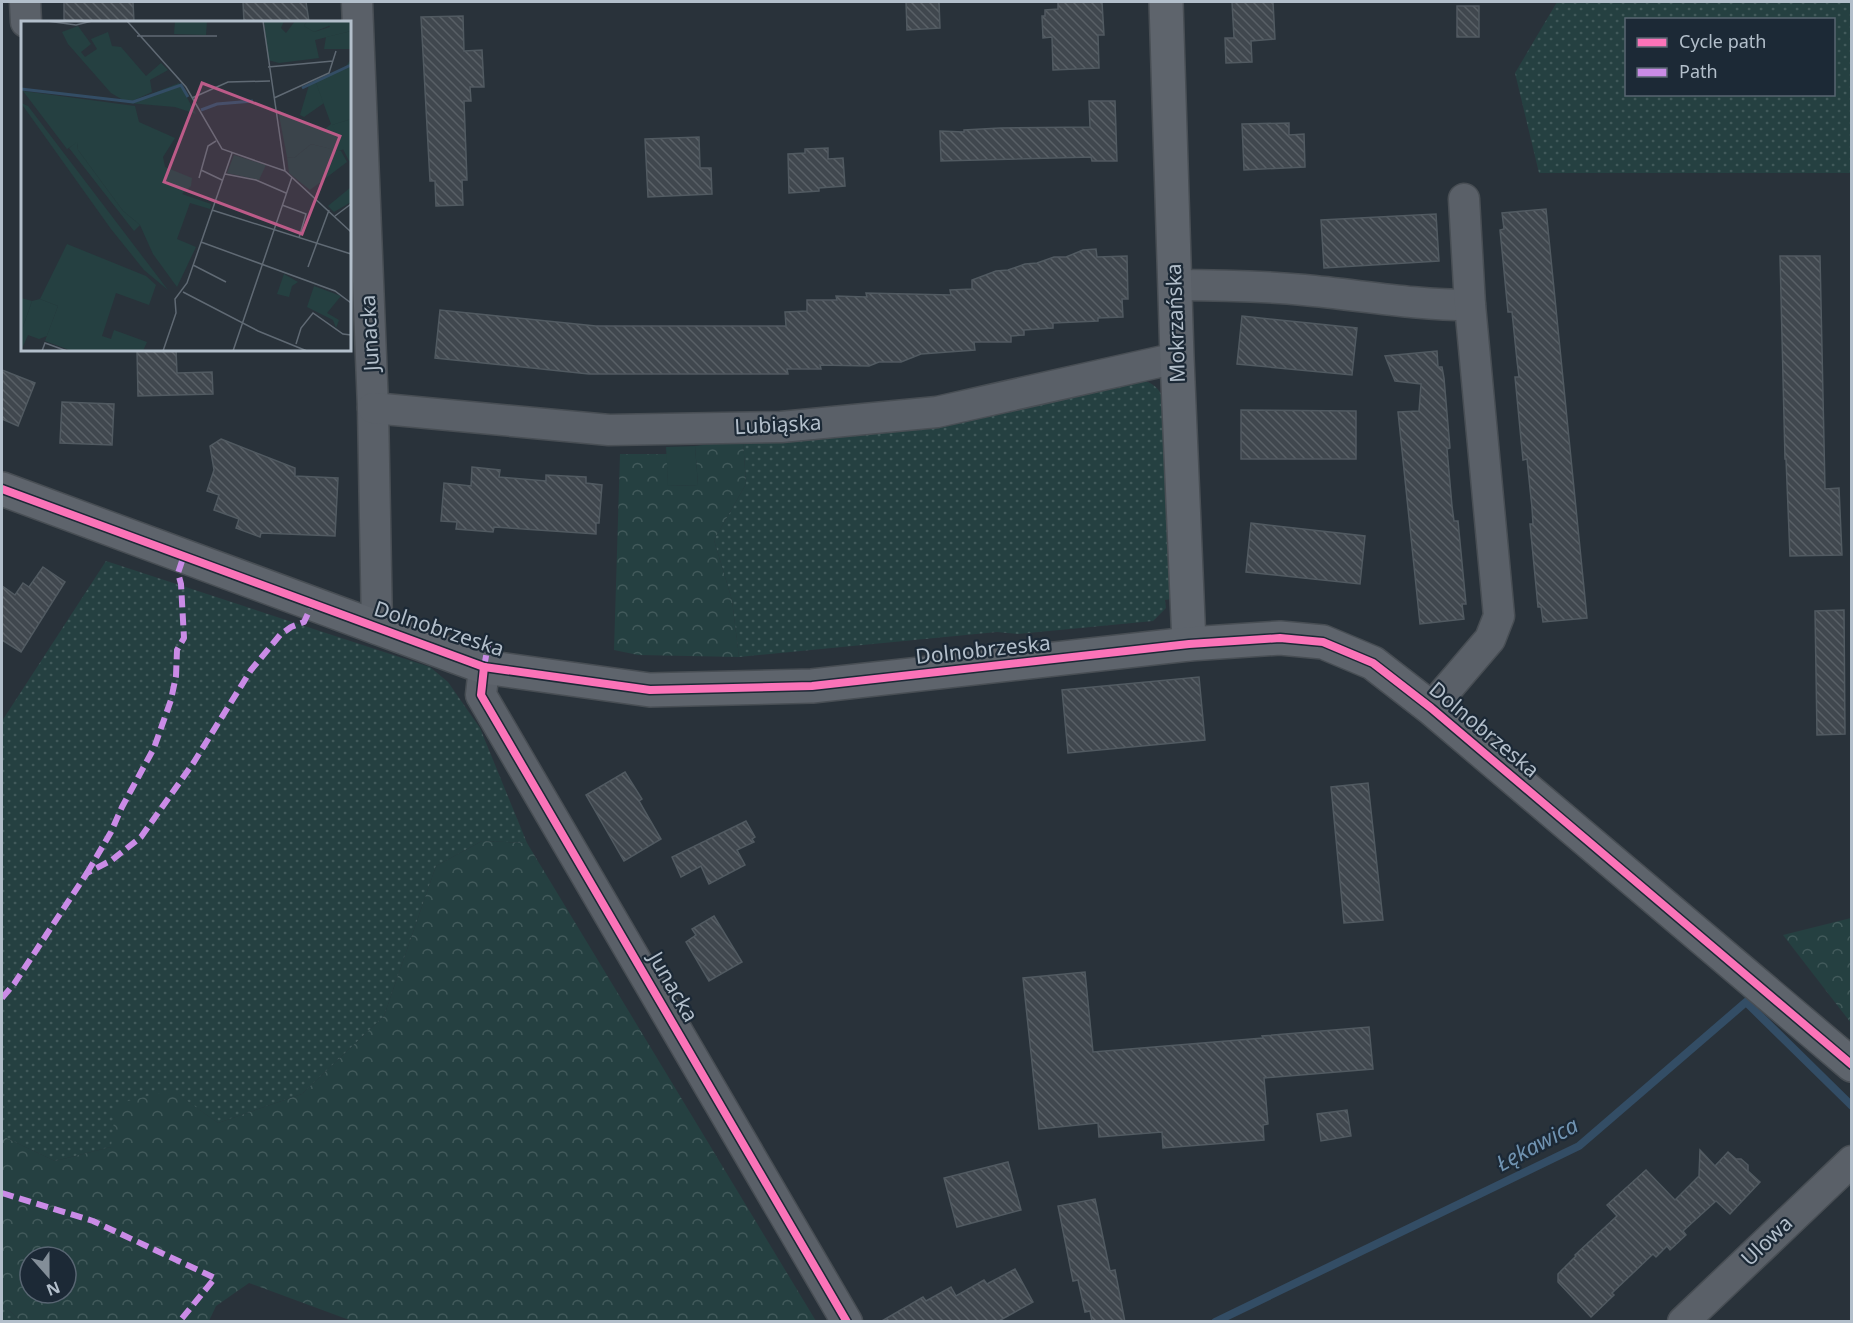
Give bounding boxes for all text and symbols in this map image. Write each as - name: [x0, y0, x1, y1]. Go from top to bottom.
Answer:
- legend: [1625, 18, 1835, 96]
- inset map: [21, 21, 351, 351]
- text: Cycle path: [1679, 29, 1766, 53]
- text: Path: [1679, 59, 1718, 83]
- street label: Mokrzańska: [1159, 263, 1191, 383]
- street label: Junacka: [353, 294, 385, 374]
- street label: Lubiąska: [734, 408, 822, 440]
- street label: Dolnobrzeska: [371, 594, 508, 662]
- street label: Dolnobrzeska: [914, 628, 1052, 670]
- street label: Dolnobrzeska: [1424, 675, 1546, 784]
- street label: Junacka: [642, 945, 705, 1027]
- water label: Łękawica: [1490, 1109, 1583, 1177]
- street label: Ulowa: [1735, 1209, 1798, 1272]
- north arrow: [18, 1245, 78, 1305]
- text: N: [43, 1276, 63, 1302]

